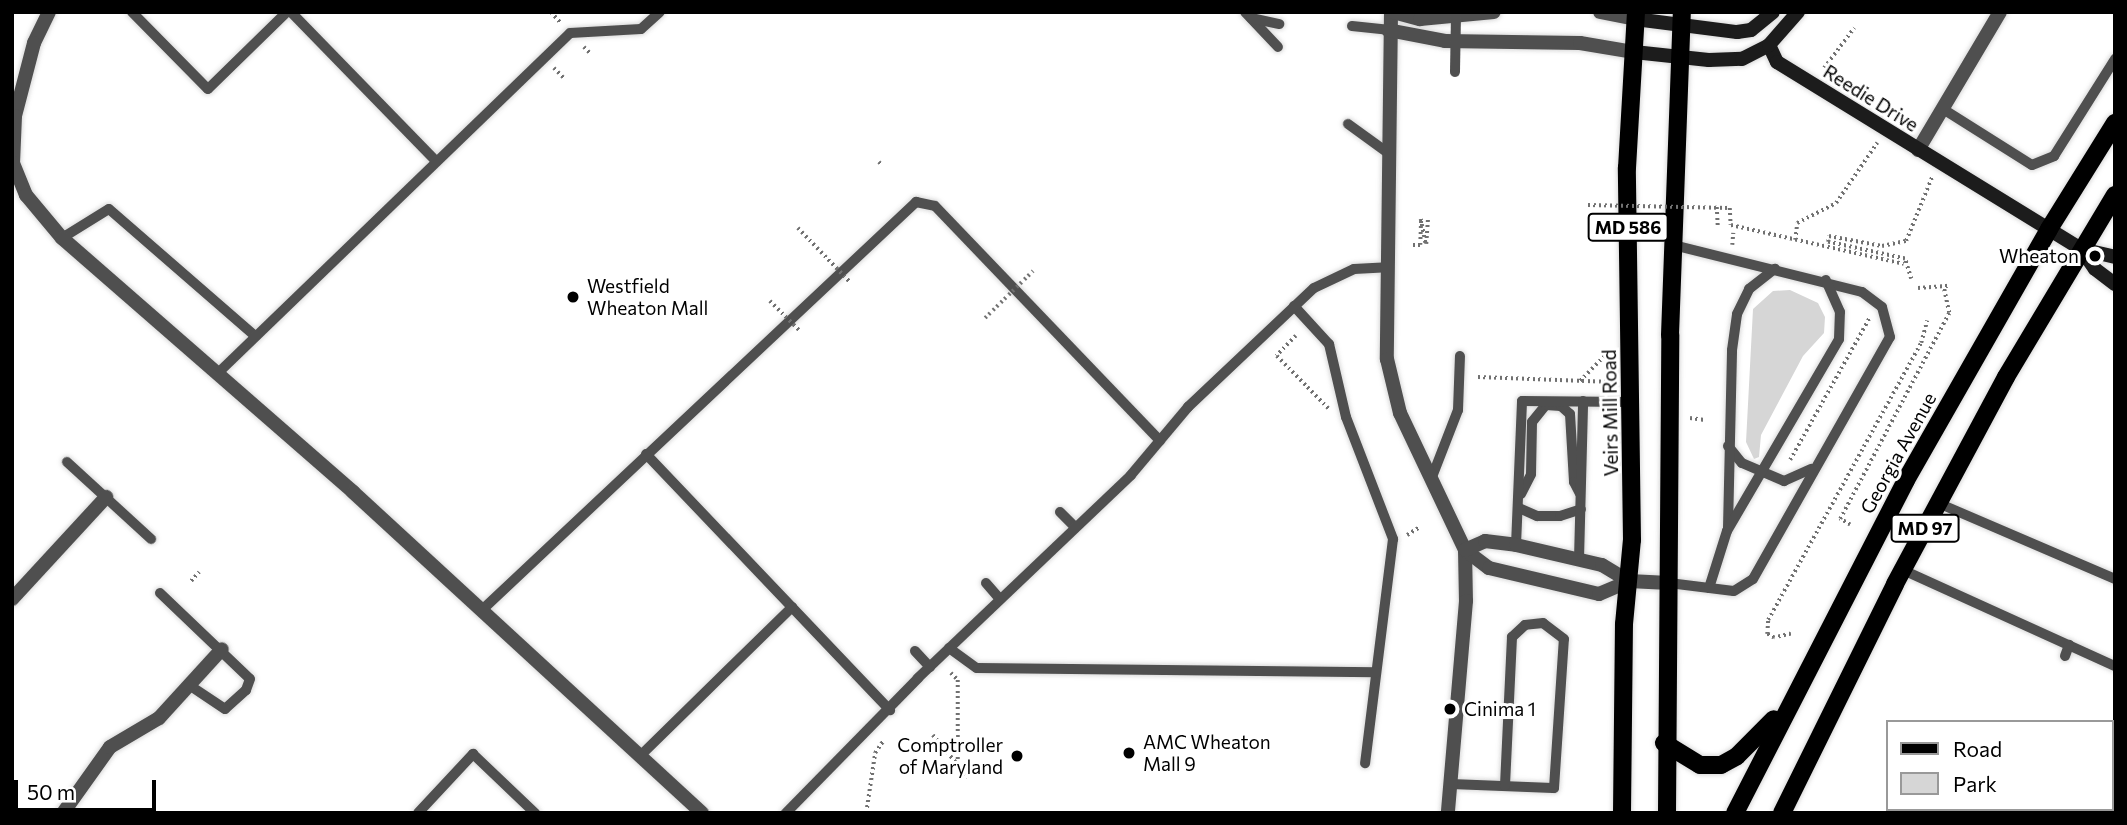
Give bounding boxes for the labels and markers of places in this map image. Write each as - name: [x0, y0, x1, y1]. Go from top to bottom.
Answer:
- place label: Wheaton: [1999, 245, 2079, 267]
- marker: Wheaton: [2085, 246, 2105, 266]
- place label: Westfield Wheaton Mall: [587, 275, 708, 319]
- marker: Westfield Wheaton Mall: [565, 289, 581, 305]
- place label: Cinima 1: [1464, 698, 1536, 720]
- marker: Cinima 1: [1442, 701, 1458, 717]
- place label: AMC Wheaton Mall 9: [1143, 731, 1271, 775]
- place label: Comptroller of Maryland: [897, 734, 1003, 778]
- marker: AMC Wheaton Mall 9: [1121, 745, 1137, 761]
- marker: Comptroller of Maryland: [1009, 748, 1025, 764]

